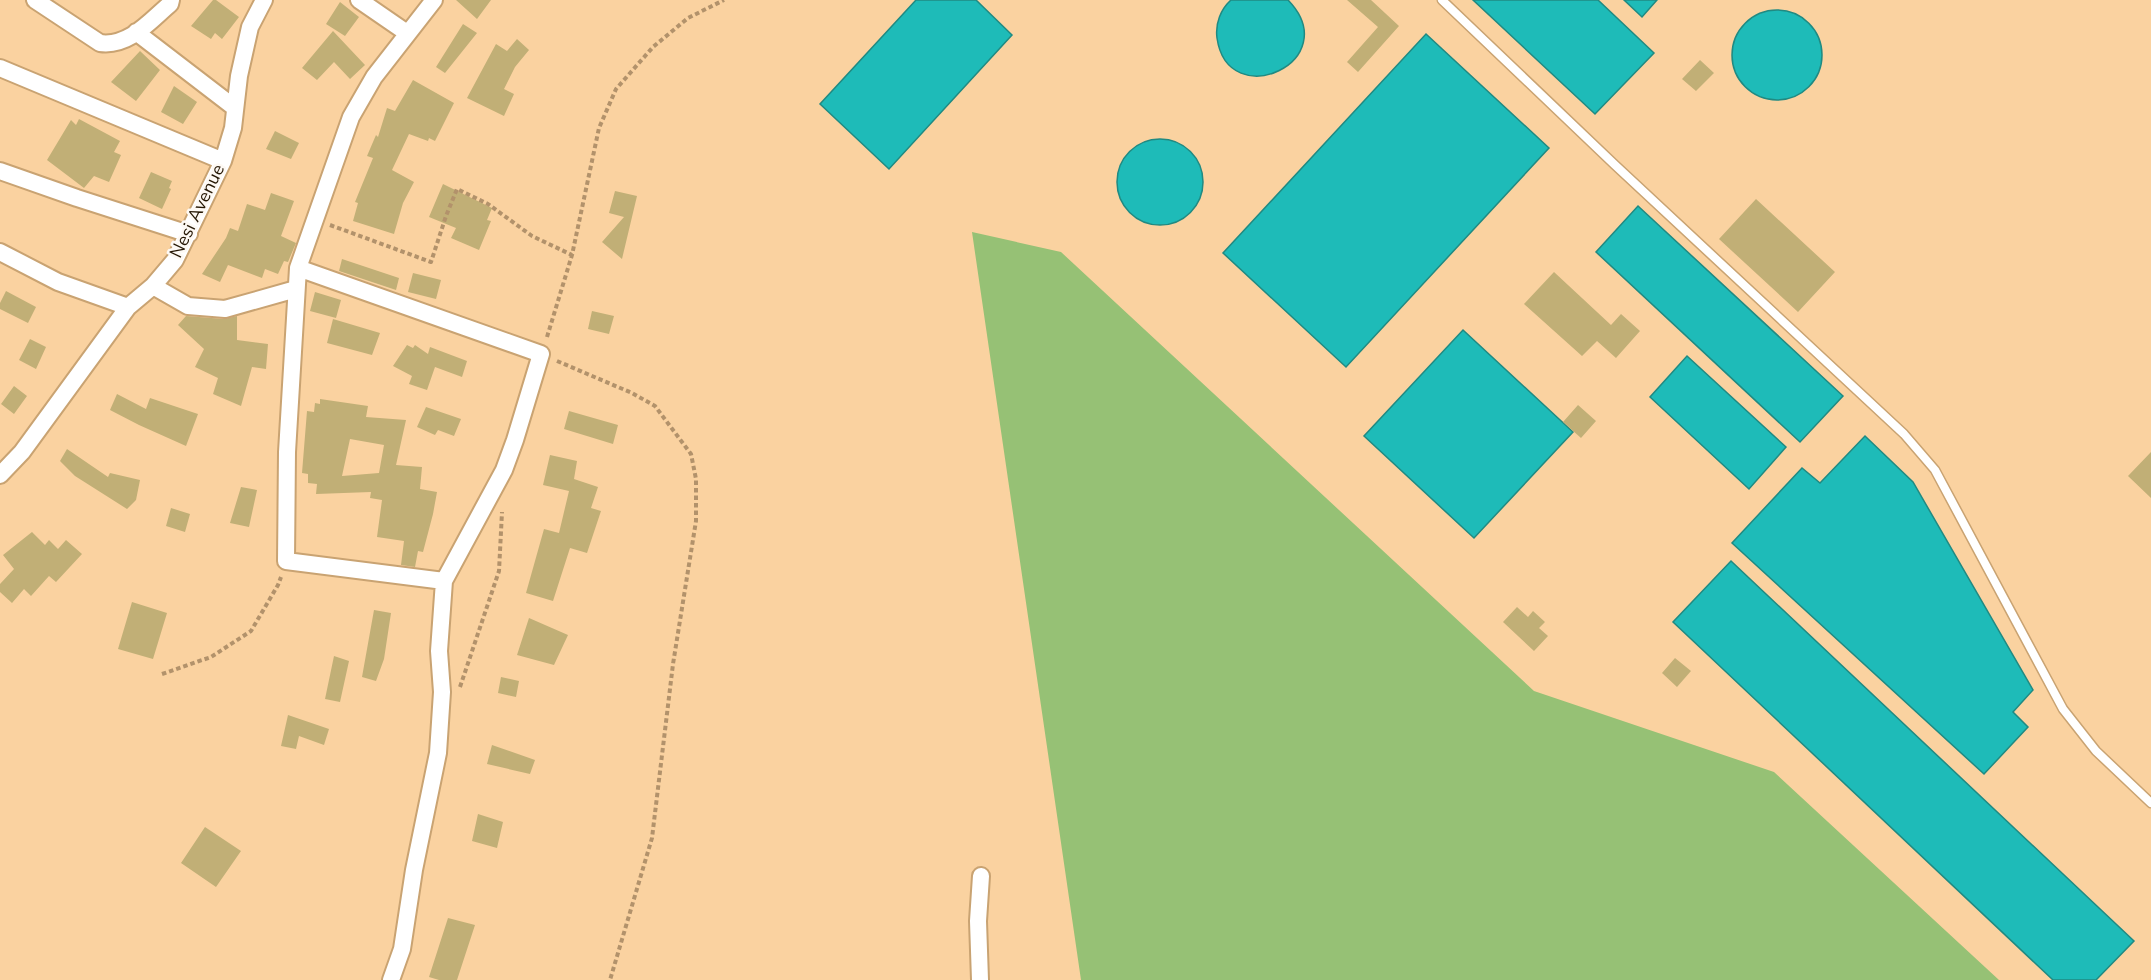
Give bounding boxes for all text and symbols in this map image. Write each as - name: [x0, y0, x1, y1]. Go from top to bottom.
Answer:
- street label: Nesi Avenue: [164, 160, 230, 262]

